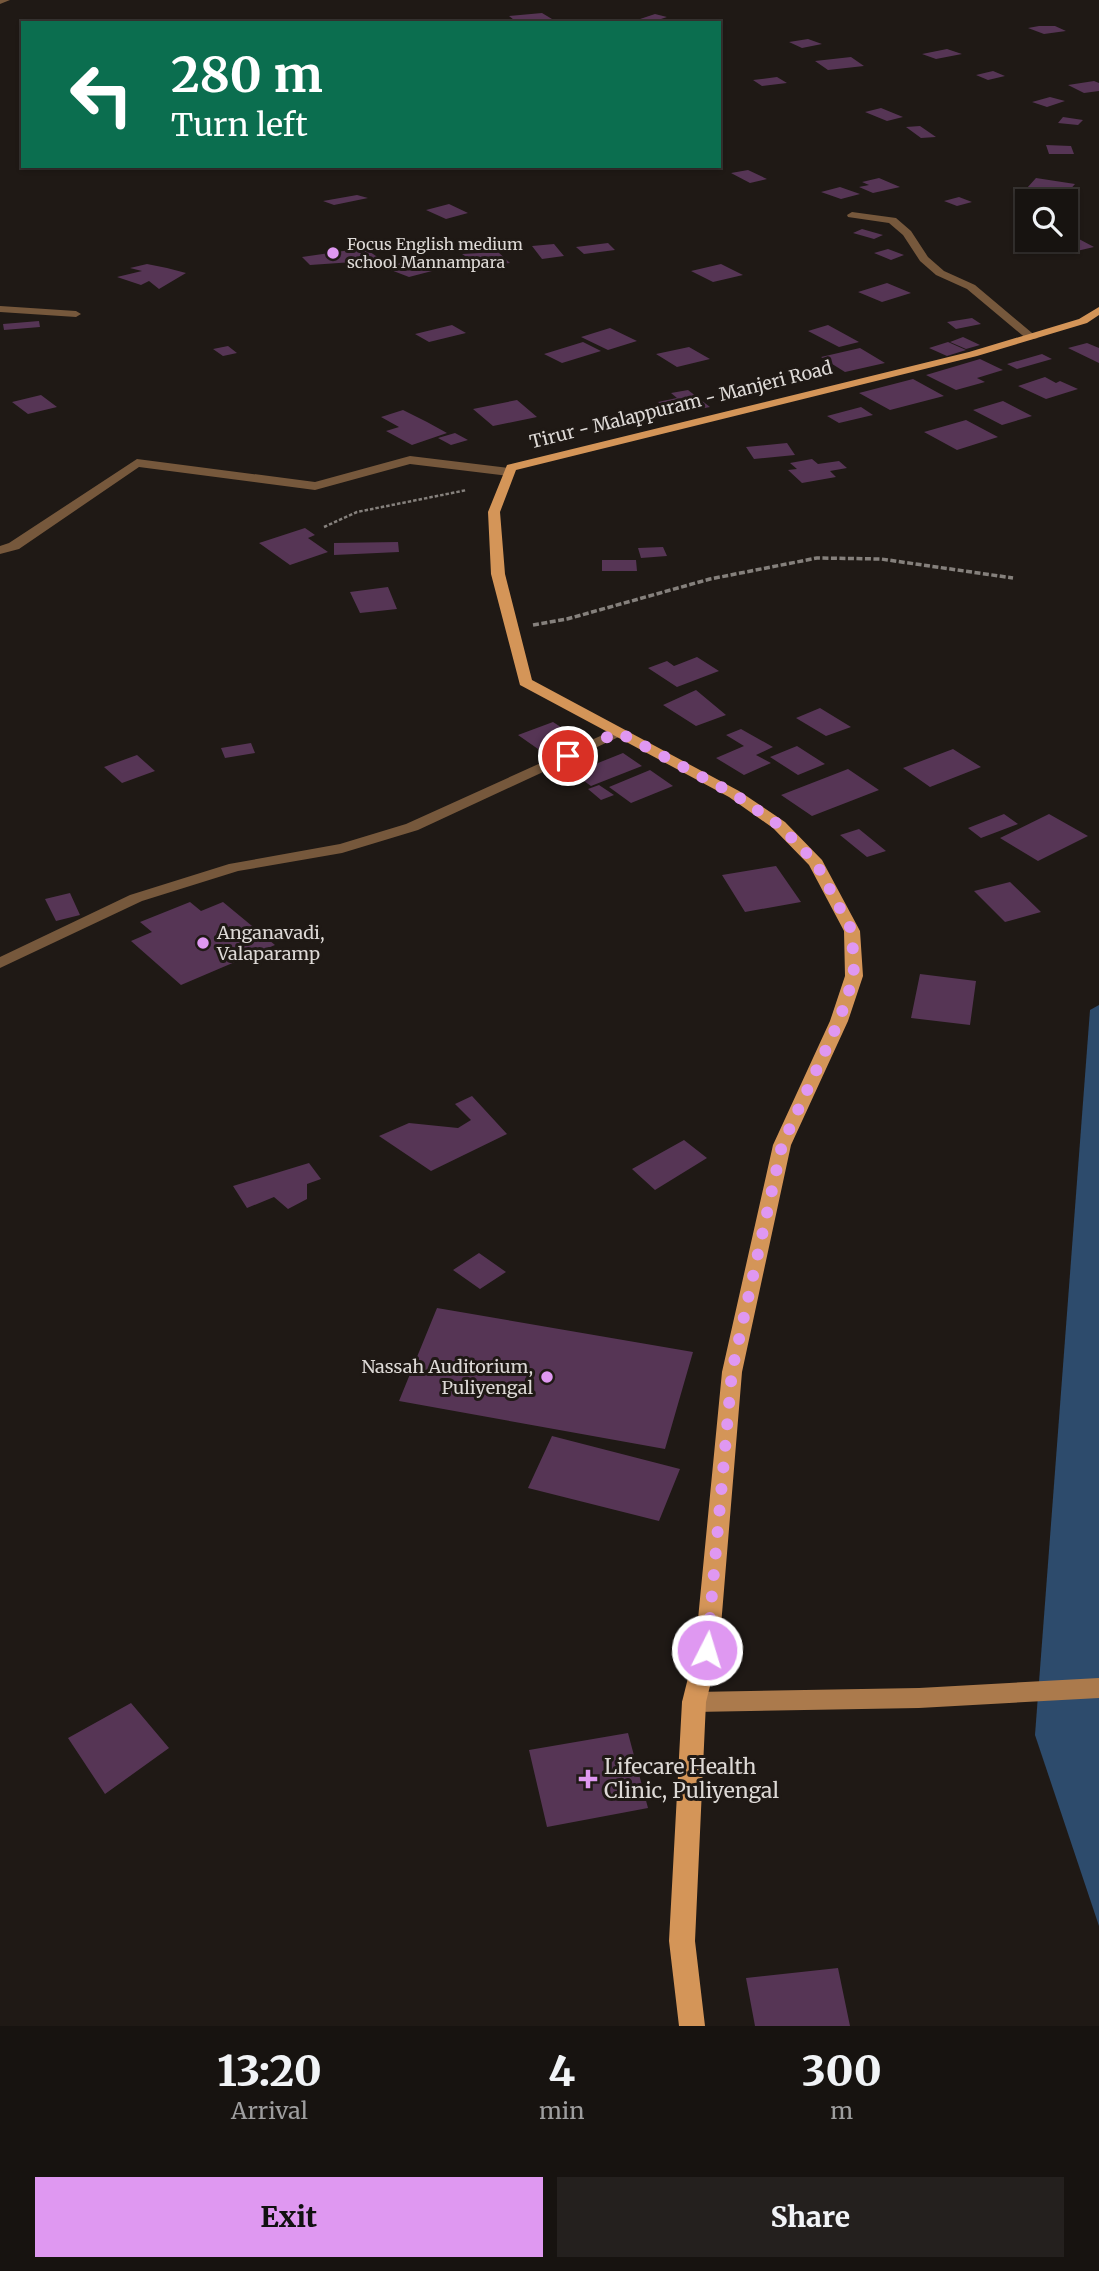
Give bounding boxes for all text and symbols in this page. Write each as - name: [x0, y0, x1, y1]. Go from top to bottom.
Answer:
- text: 280 m: [171, 44, 323, 105]
- icon: left: [56, 49, 147, 140]
- text: Turn left: [171, 105, 308, 145]
- map controls: [1015, 189, 1078, 252]
- button: search: [1015, 189, 1078, 252]
- place label: Focus English medium school Mannampara: [347, 234, 523, 272]
- marker: Focus English medium school Mannampara: [325, 245, 341, 261]
- street label: Tirur - Malappuram - Manjeri Road: [527, 356, 835, 453]
- pin: [538, 726, 598, 786]
- icon: arrive: [549, 737, 587, 775]
- place label: Anganavadi, Valaparamp: [216, 921, 325, 965]
- marker: Anganavadi, Valaparamp: [195, 935, 211, 951]
- place label: Nassah Auditorium, Puliyengal: [361, 1355, 533, 1399]
- marker: Nassah Auditorium, Puliyengal: [539, 1369, 555, 1385]
- position arrow: [670, 1613, 744, 1687]
- place label: Lifecare Health Clinic, Puliyengal: [604, 1753, 780, 1804]
- marker: Lifecare Health Clinic, Puliyengal: [578, 1769, 598, 1789]
- text: 13:20: [217, 2045, 322, 2097]
- text: 4: [548, 2045, 575, 2097]
- text: 300: [802, 2045, 882, 2097]
- text: Arrival: [231, 2096, 308, 2125]
- text: min: [539, 2096, 585, 2125]
- text: m: [830, 2096, 853, 2125]
- button: Exit: [35, 2177, 543, 2257]
- button: Share: [557, 2177, 1064, 2257]

